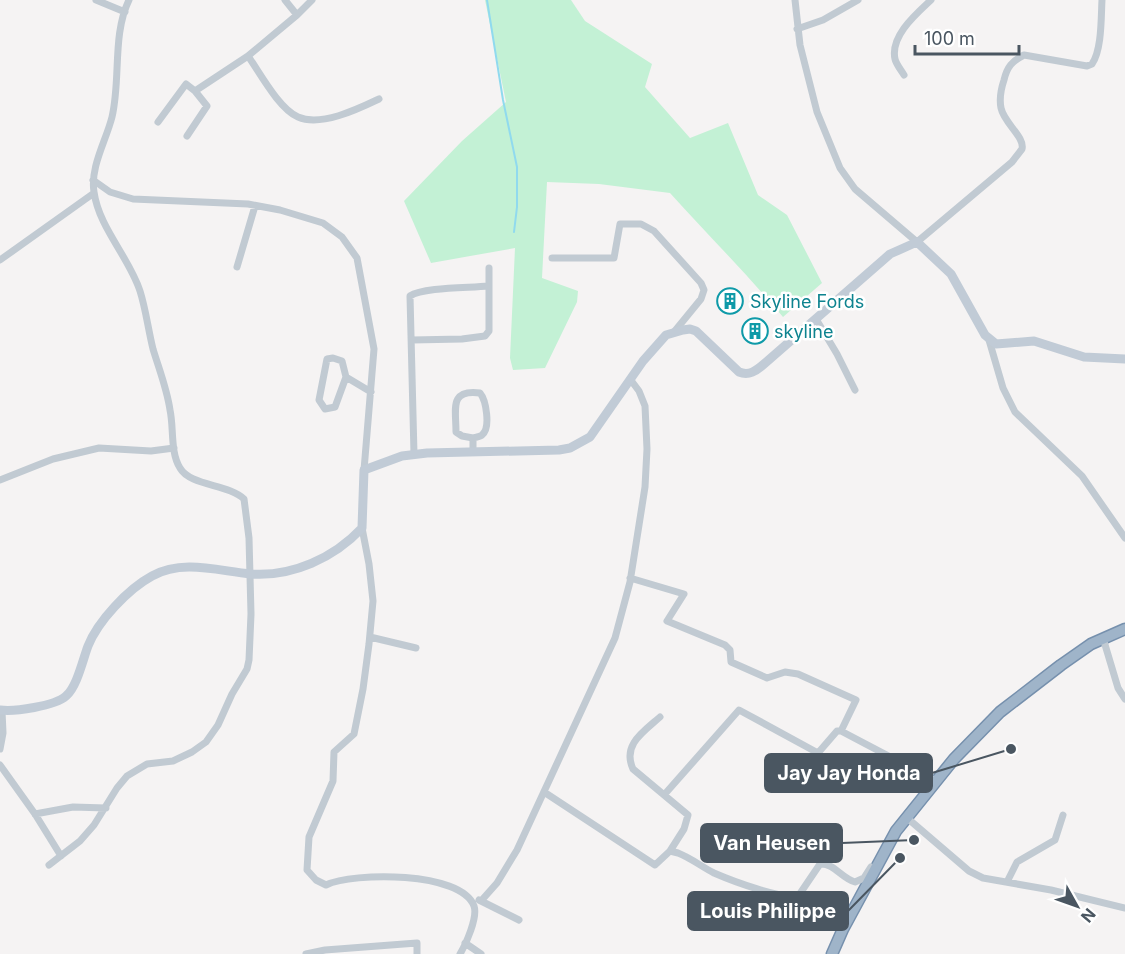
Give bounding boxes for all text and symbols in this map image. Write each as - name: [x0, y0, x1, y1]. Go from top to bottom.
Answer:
- scale bar: [915, 18, 1018, 56]
- text: 100 m: [924, 28, 975, 49]
- building icon: Skyline Fords: [715, 286, 745, 316]
- place label: Skyline Fords: [750, 291, 864, 312]
- building icon: skyline: [740, 316, 770, 346]
- place label: skyline: [774, 321, 833, 342]
- callout: Jay Jay Honda: [765, 754, 932, 792]
- text: Jay Jay Honda: [777, 761, 921, 785]
- callout: Van Heusen: [701, 824, 842, 862]
- text: Van Heusen: [713, 831, 831, 855]
- north arrow: [1047, 876, 1107, 936]
- callout: Louis Philippe: [688, 892, 848, 930]
- text: Louis Philippe: [700, 899, 836, 923]
- text: N: [1077, 905, 1100, 927]

